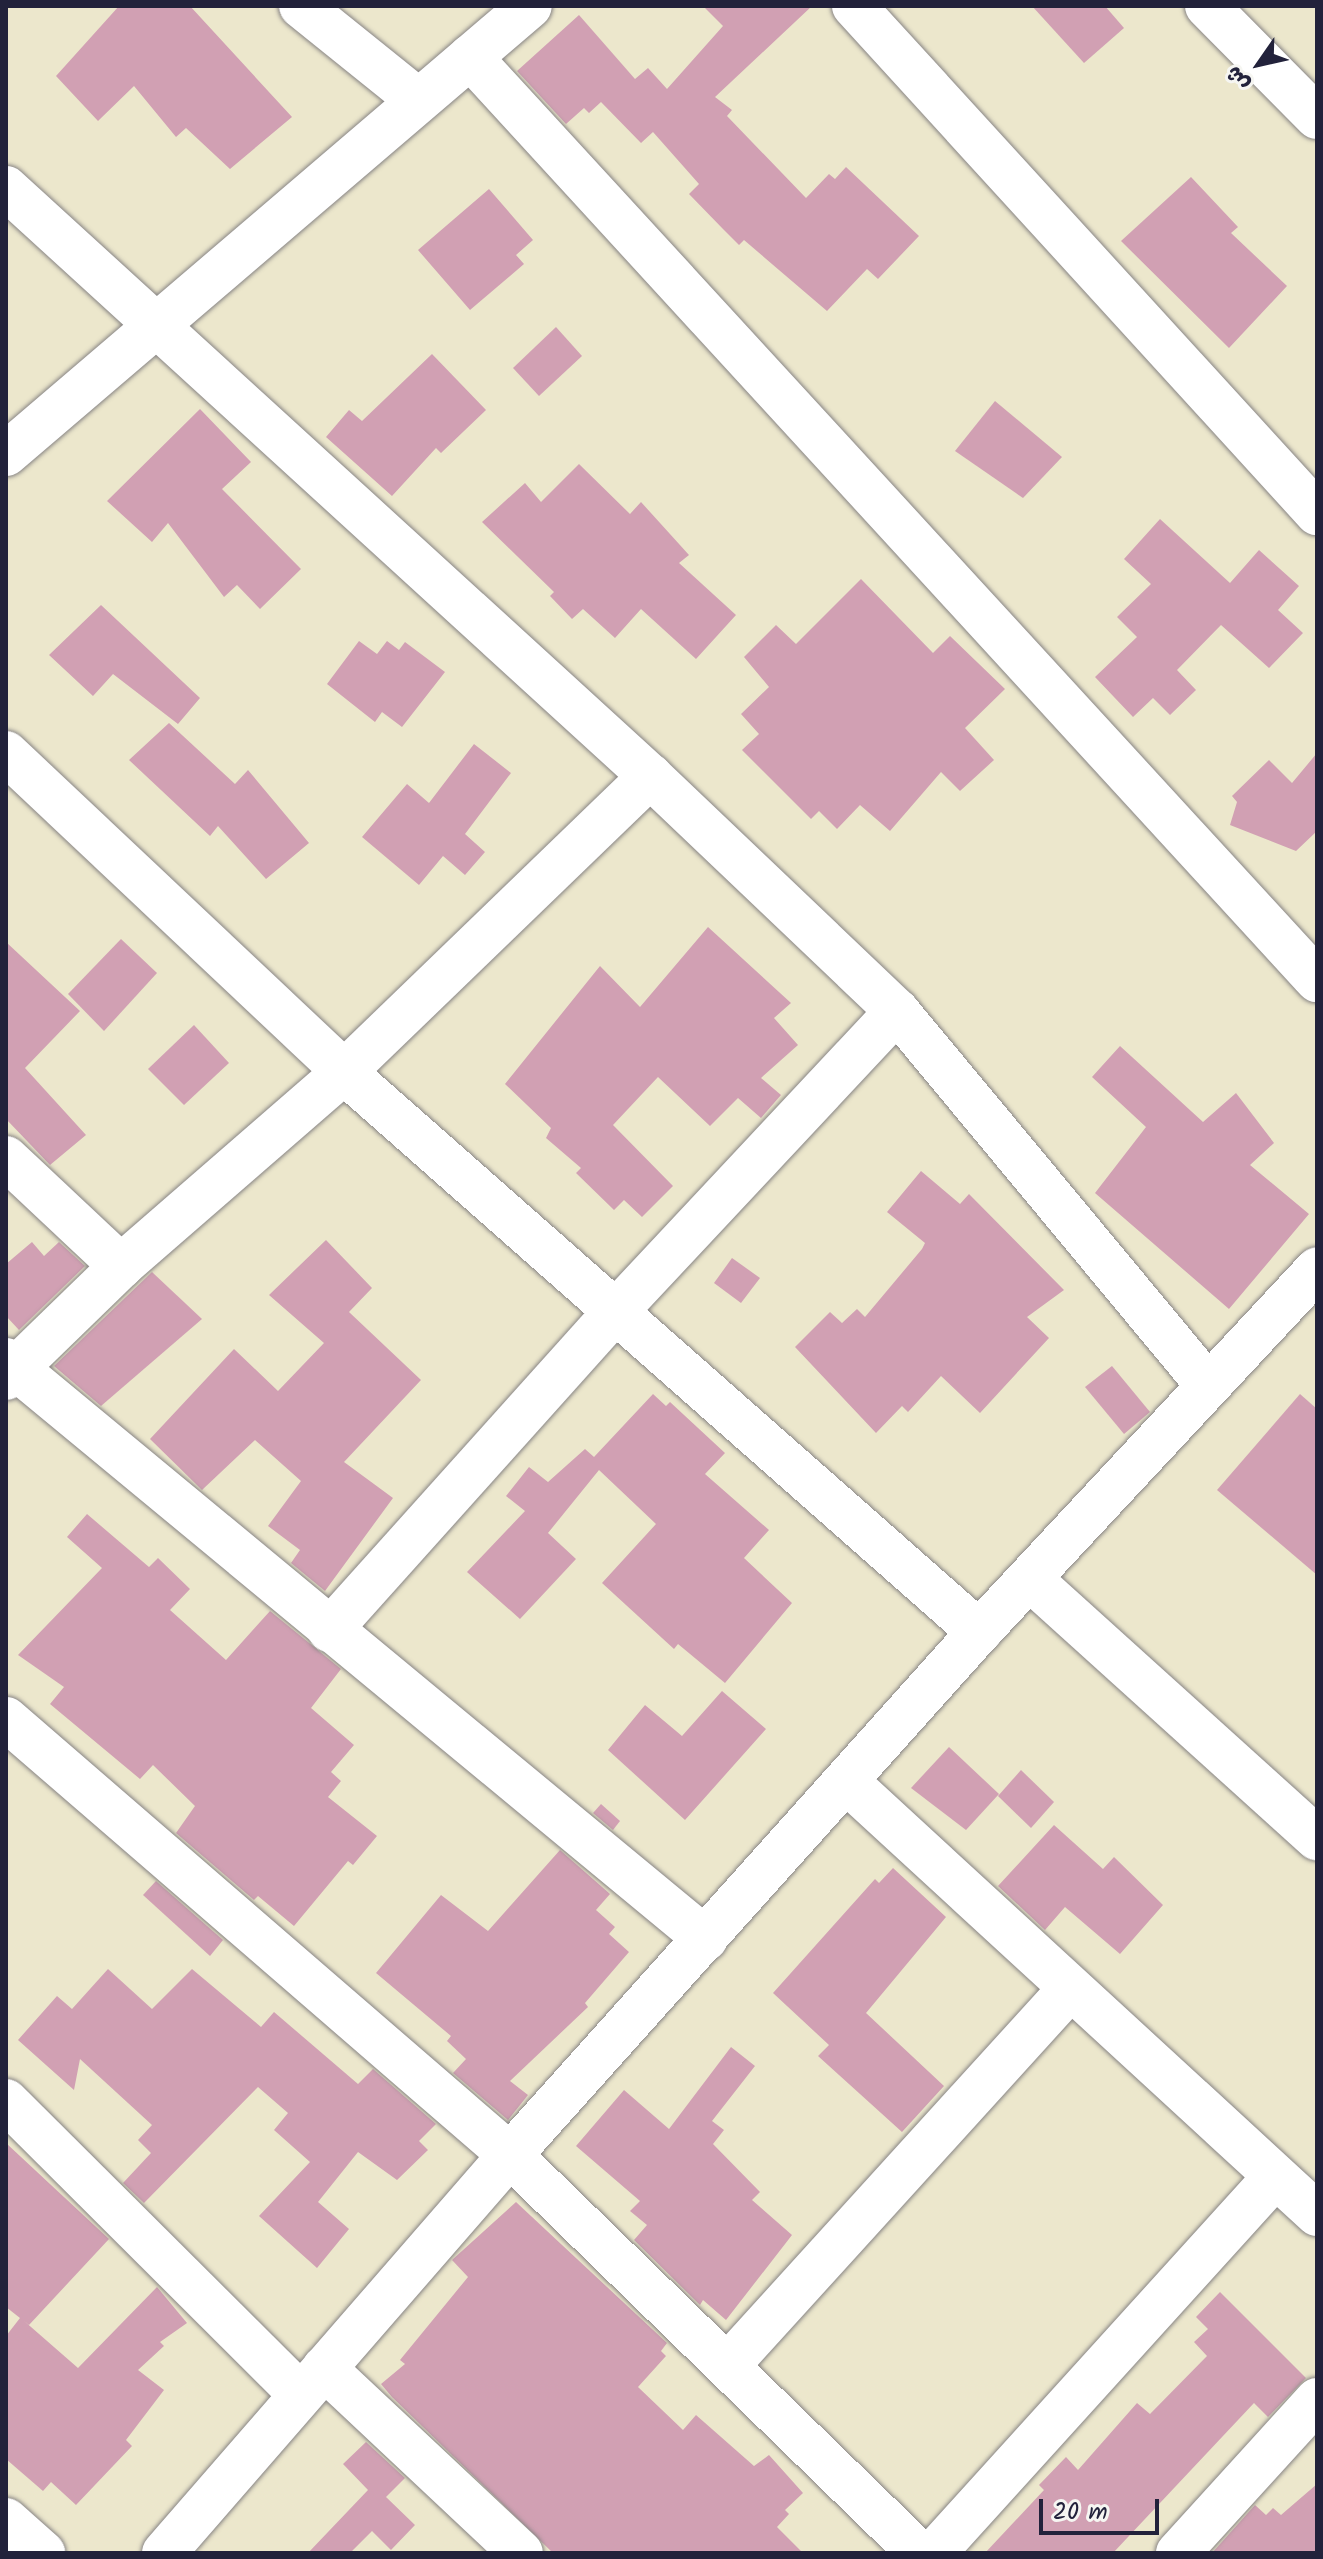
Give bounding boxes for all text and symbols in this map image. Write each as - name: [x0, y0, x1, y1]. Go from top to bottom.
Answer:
- north arrow: [1219, 24, 1299, 104]
- text: ش: [1217, 58, 1260, 98]
- scale bar: [1043, 2483, 1163, 2533]
- text: 20 m: [1053, 2493, 1108, 2532]

